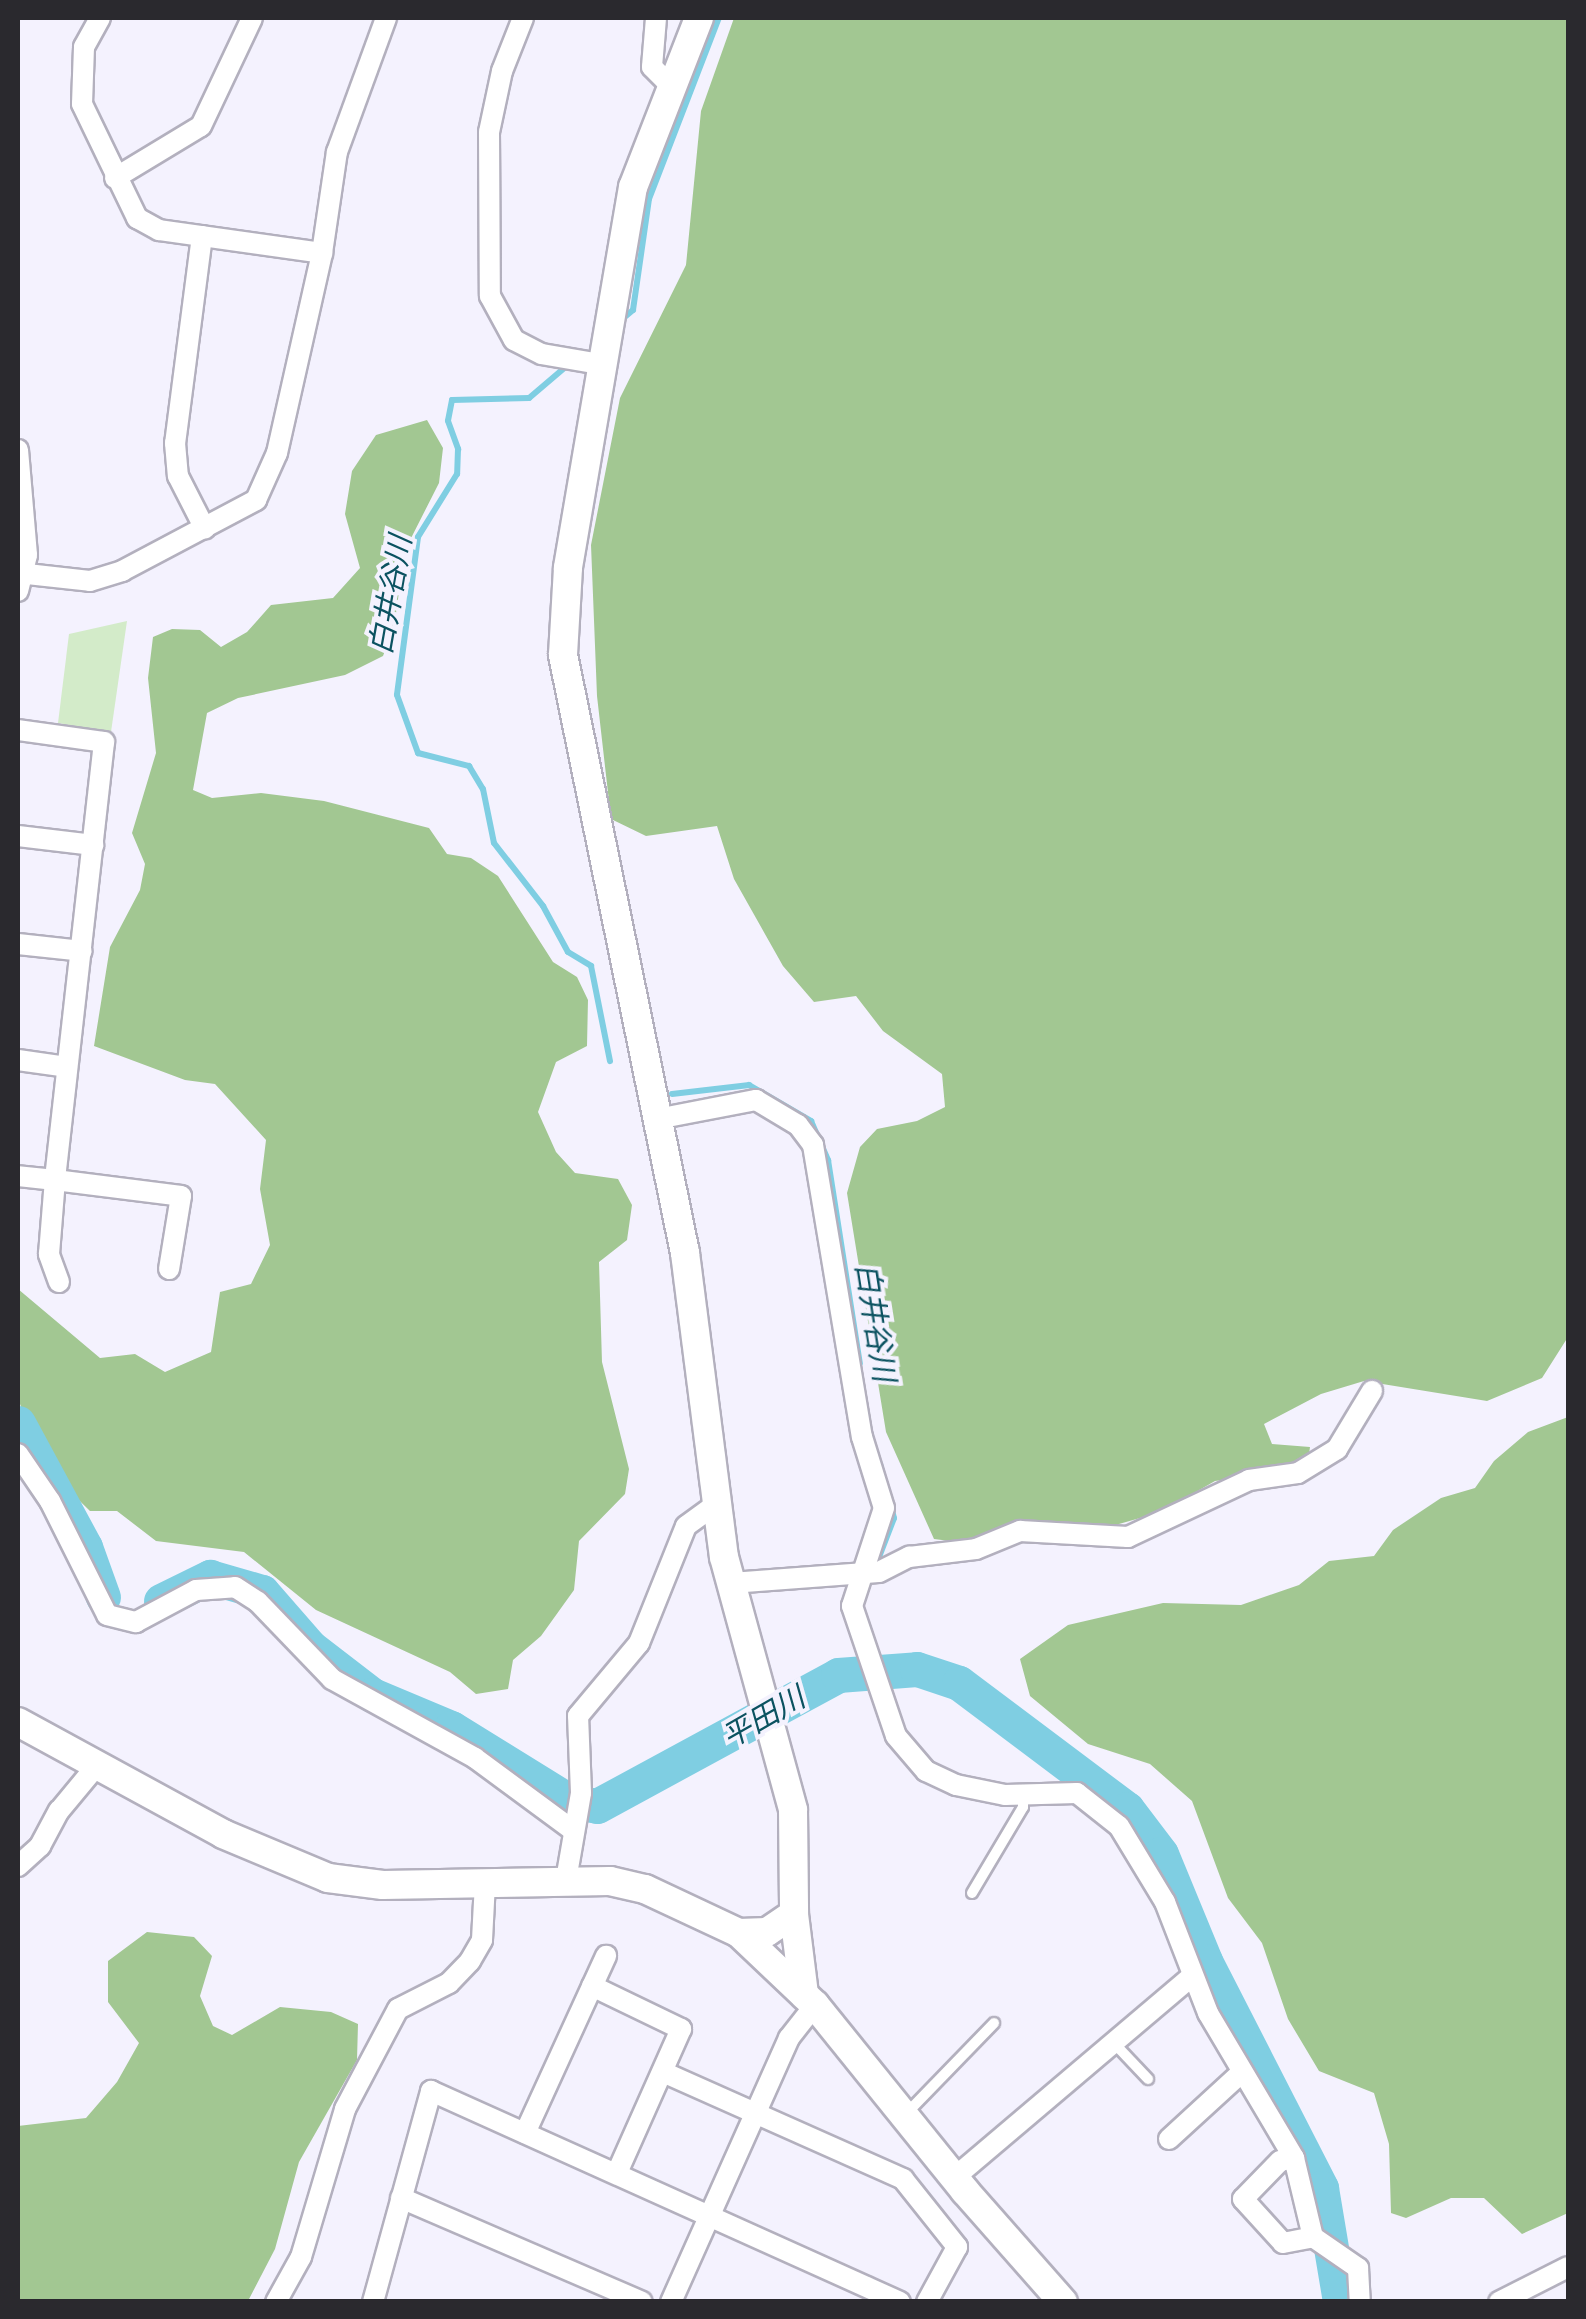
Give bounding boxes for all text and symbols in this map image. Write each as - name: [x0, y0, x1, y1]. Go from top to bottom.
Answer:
- water label: 白井谷川: [362, 533, 418, 657]
- water label: 白井谷川: [849, 1260, 903, 1384]
- water label: 平田川: [715, 1679, 811, 1755]

